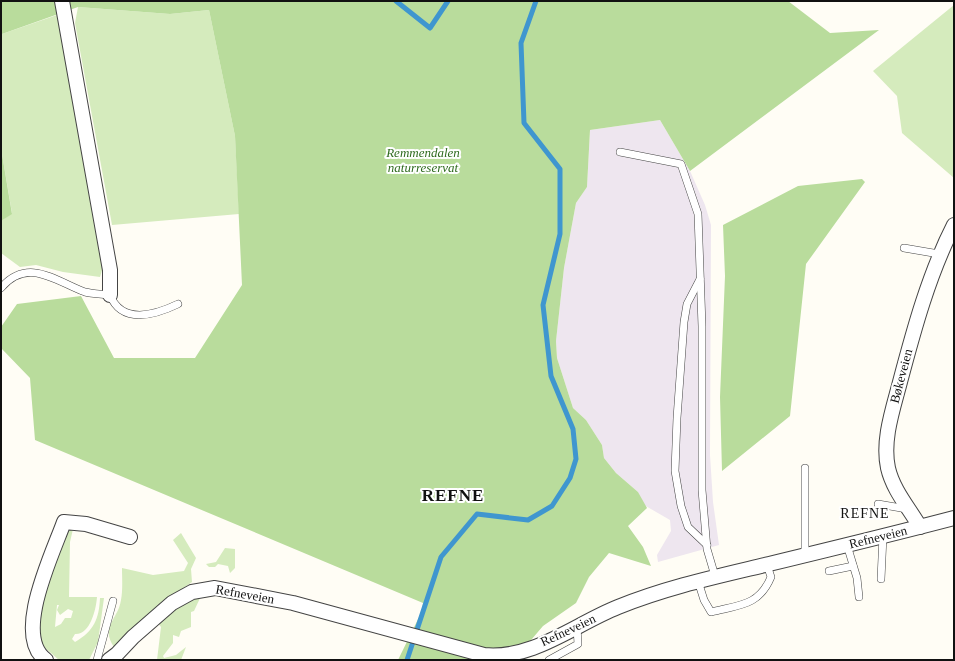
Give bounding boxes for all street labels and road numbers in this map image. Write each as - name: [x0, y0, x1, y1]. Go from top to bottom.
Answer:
- street label: Bøkeveien: [887, 347, 916, 405]
- street label: Refneveien: [847, 522, 909, 551]
- street label: Refneveien: [215, 581, 276, 607]
- street label: Refneveien: [538, 610, 598, 649]

